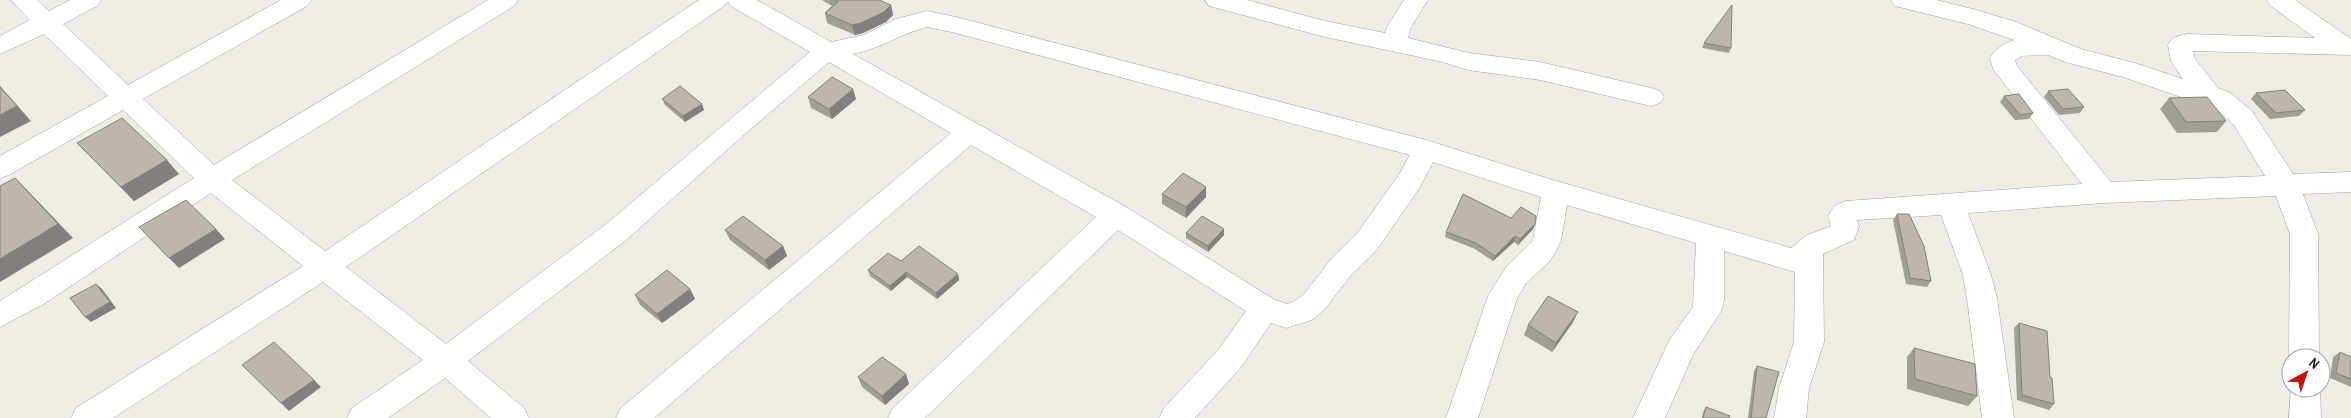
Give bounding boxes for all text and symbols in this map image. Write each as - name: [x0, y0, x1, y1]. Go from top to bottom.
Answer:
- north arrow: [2281, 348, 2331, 398]
- text: N: [2305, 353, 2323, 373]

